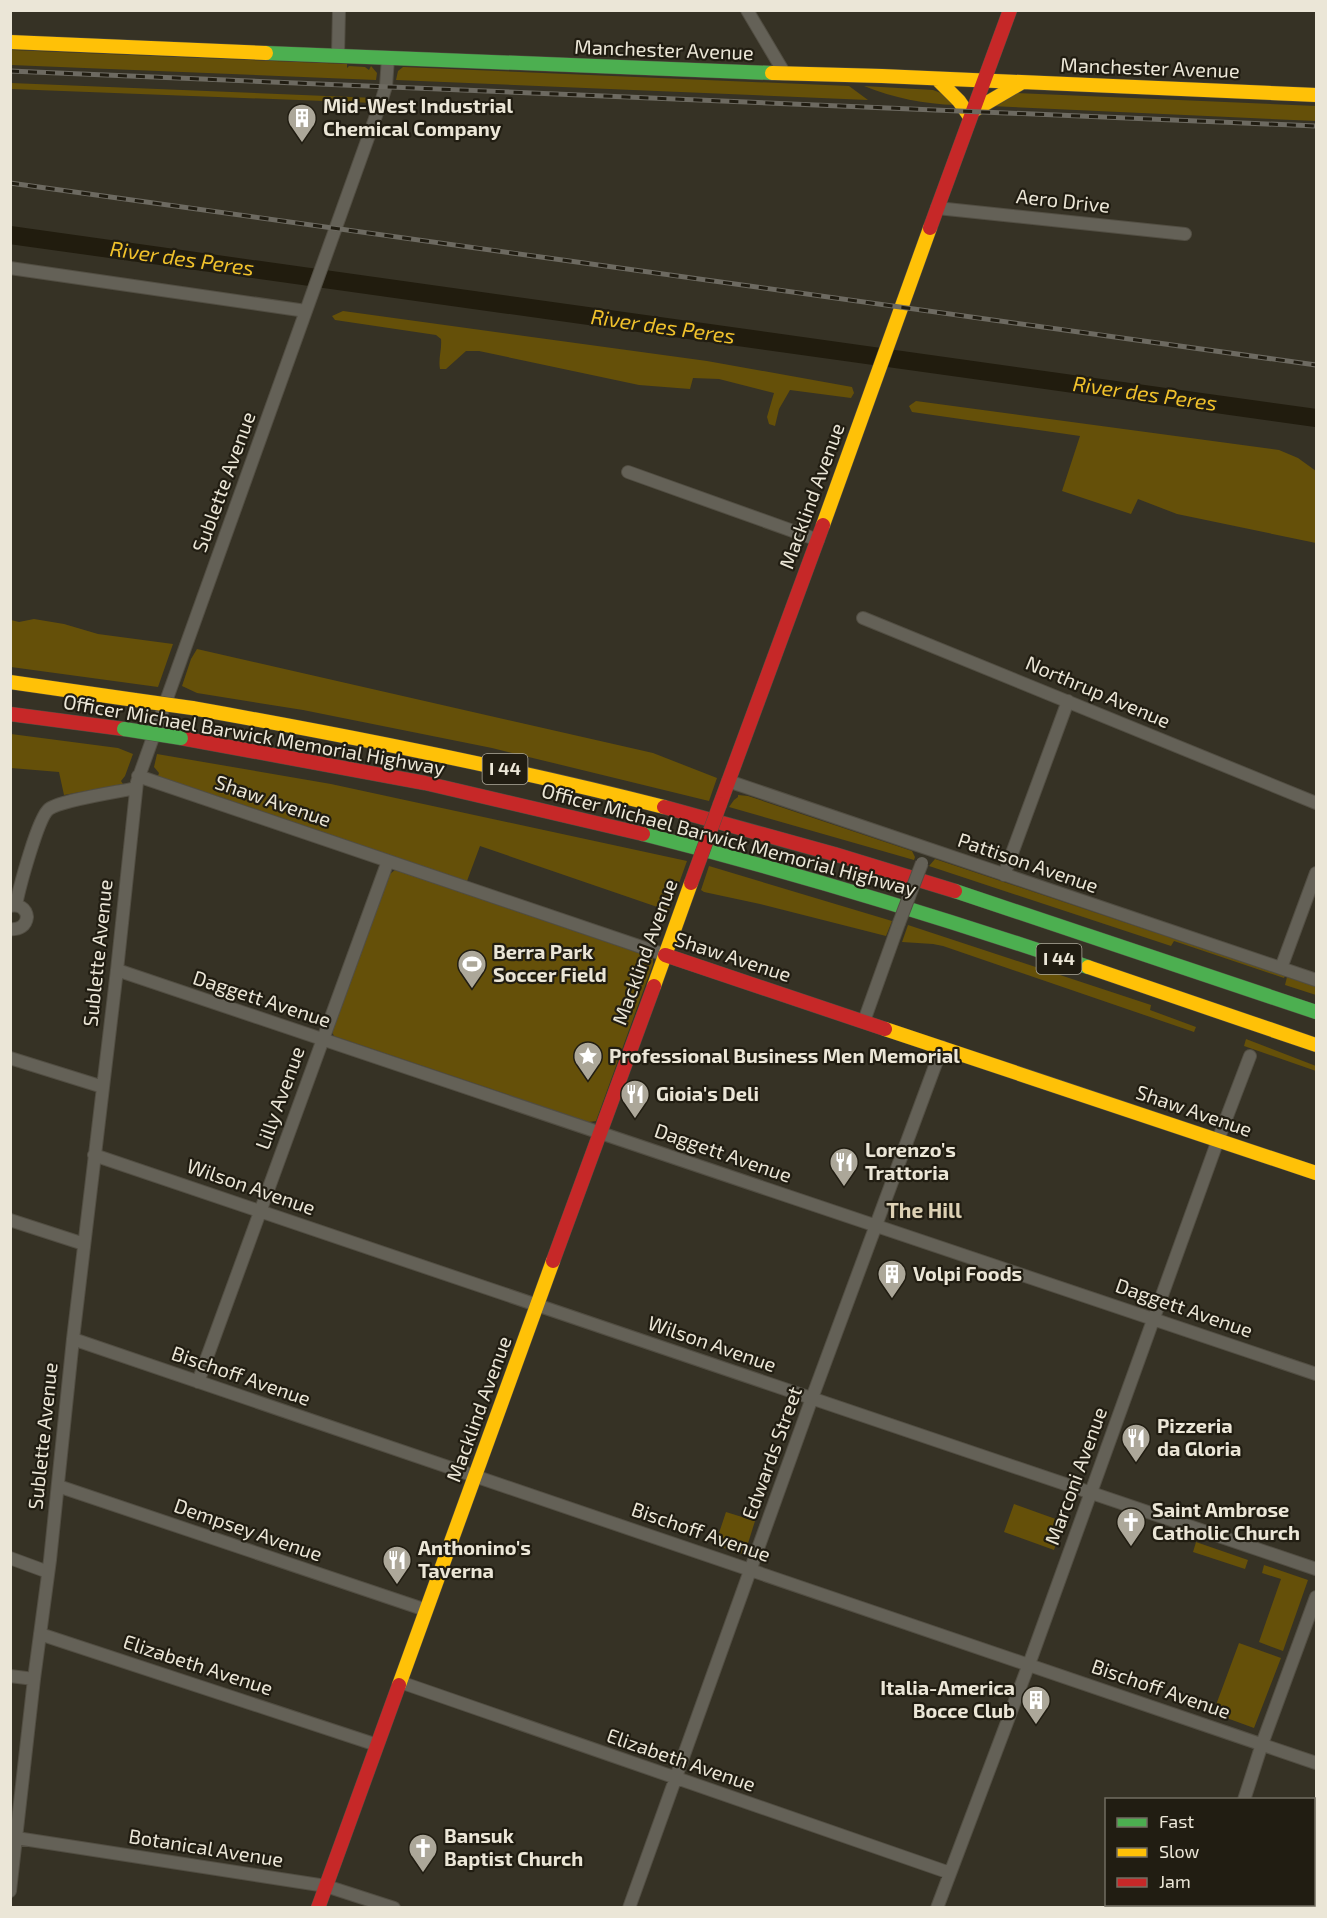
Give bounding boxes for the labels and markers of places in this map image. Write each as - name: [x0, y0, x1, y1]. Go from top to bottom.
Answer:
- place label: Mid-West Industrial Chemical Company: [323, 93, 513, 141]
- building icon: Mid-West Industrial Chemical Company: [286, 102, 318, 144]
- place label: Berra Park Soccer Field: [493, 939, 607, 986]
- sports icon: Berra Park Soccer Field: [456, 948, 488, 990]
- place icon: Professional Business Men Memorial: [572, 1040, 604, 1082]
- place label: Professional Business Men Memorial: [609, 1043, 960, 1067]
- restaurant icon: Gioia's Deli: [619, 1078, 651, 1120]
- place label: Gioia's Deli: [656, 1081, 759, 1105]
- place label: Lorenzo's Trattoria: [865, 1137, 956, 1184]
- restaurant icon: Lorenzo's Trattoria: [828, 1146, 860, 1188]
- building icon: Volpi Foods: [876, 1258, 908, 1300]
- place label: Volpi Foods: [913, 1261, 1022, 1285]
- place label: Pizzeria da Gloria: [1157, 1413, 1241, 1460]
- restaurant icon: Pizzeria da Gloria: [1120, 1422, 1152, 1464]
- place label: Saint Ambrose Catholic Church: [1152, 1497, 1300, 1544]
- church icon: Saint Ambrose Catholic Church: [1115, 1506, 1147, 1548]
- place label: Anthonino's Taverna: [418, 1535, 531, 1582]
- restaurant icon: Anthonino's Taverna: [381, 1544, 413, 1586]
- place label: Italia-America Bocce Club: [880, 1675, 1015, 1722]
- building icon: Italia-America Bocce Club: [1020, 1684, 1052, 1726]
- place label: Bansuk Baptist Church: [444, 1823, 583, 1870]
- church icon: Bansuk Baptist Church: [407, 1832, 439, 1874]

